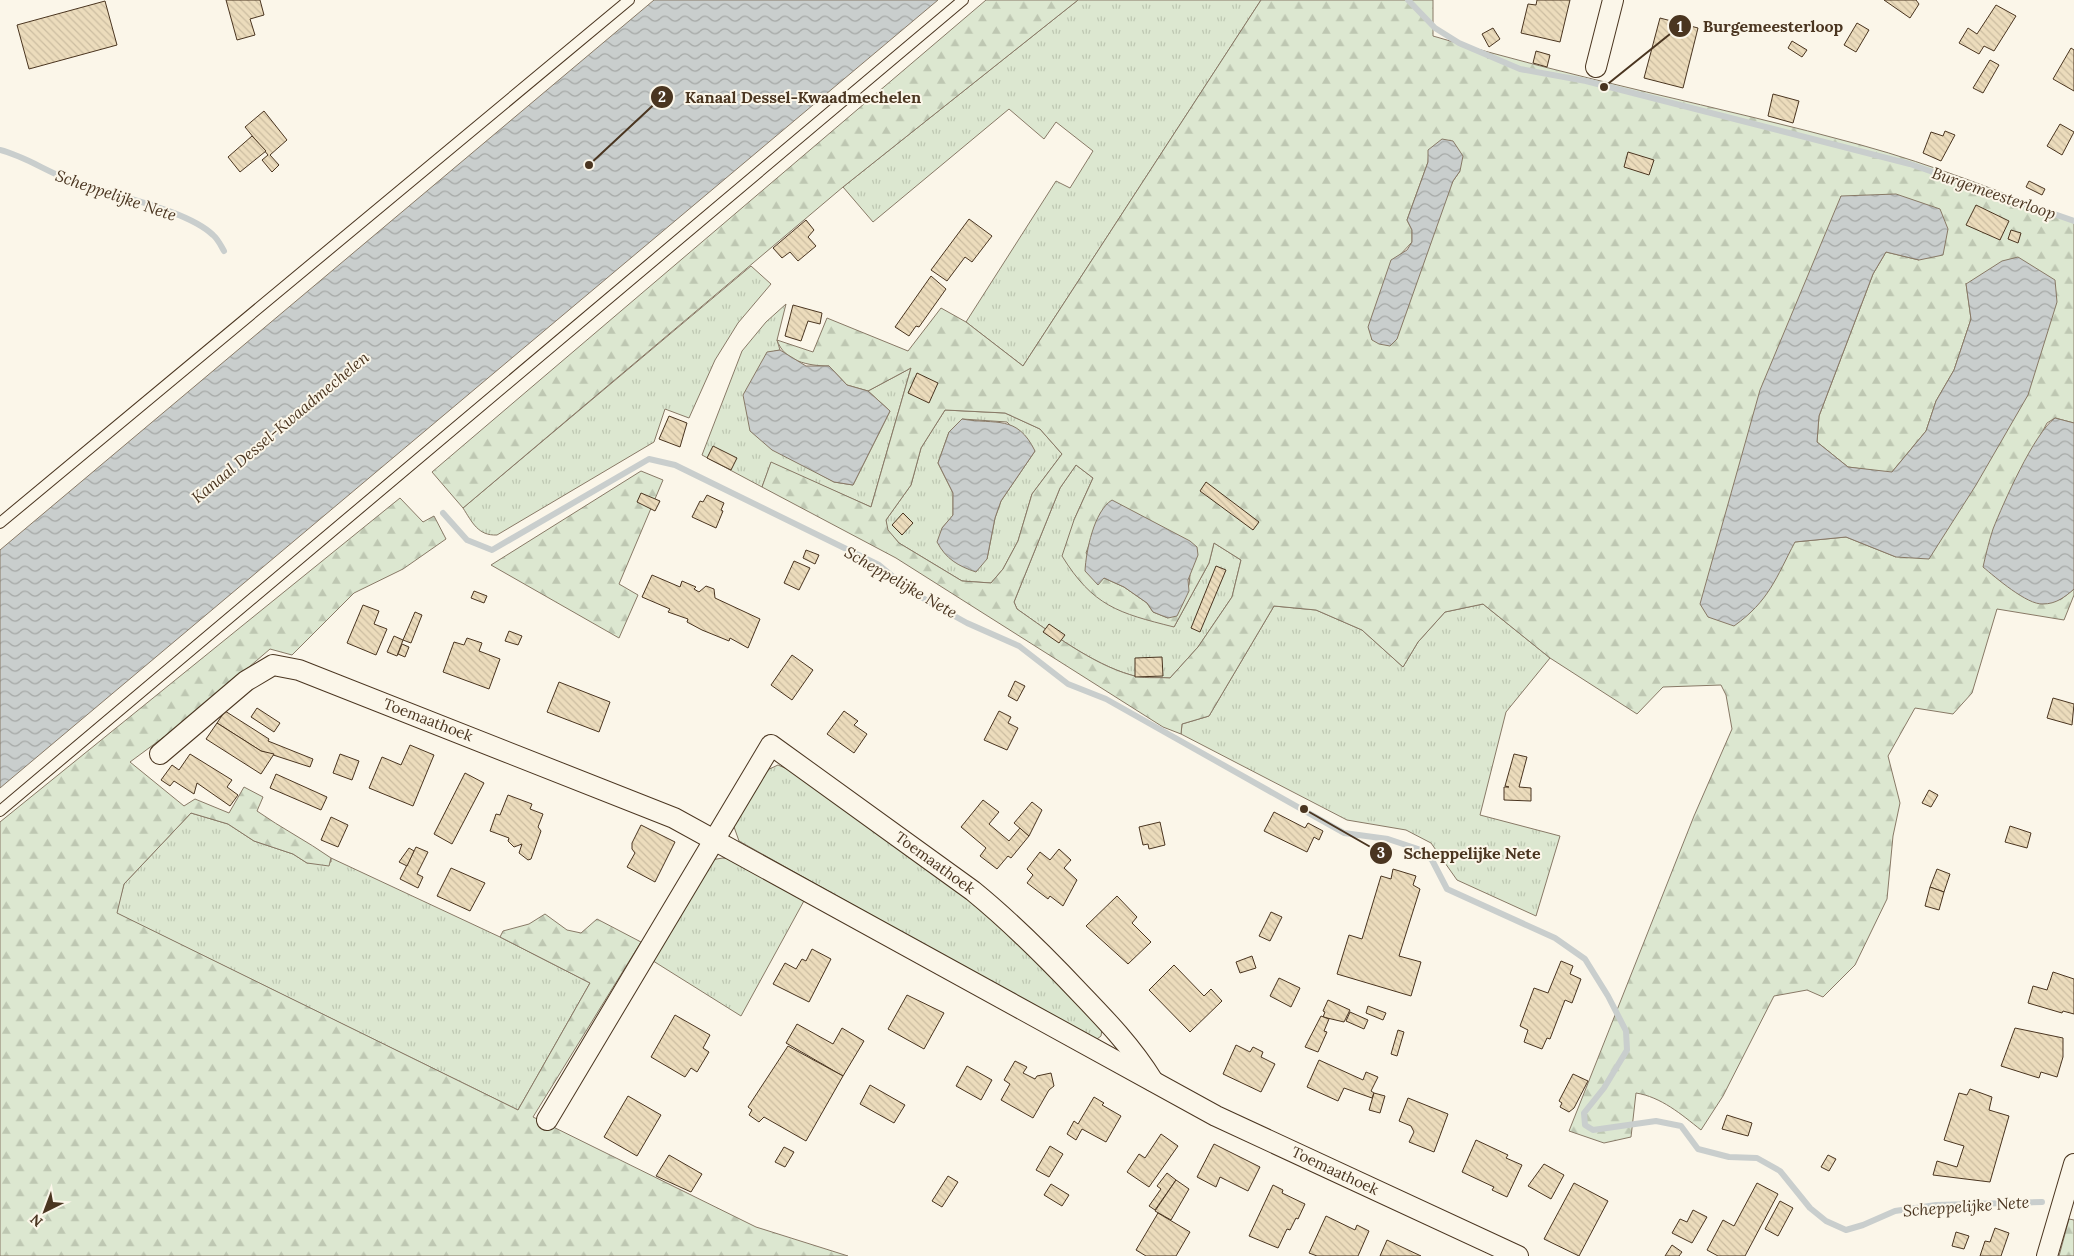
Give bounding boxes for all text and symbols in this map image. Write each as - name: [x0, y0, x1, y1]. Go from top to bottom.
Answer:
- callout: Burgemeesterloop: [1668, 11, 1853, 42]
- text: Burgemeesterloop: [1703, 16, 1844, 36]
- text: 1: [1677, 17, 1683, 36]
- callout: Kanaal Dessel-Kwaadmechelen: [650, 82, 931, 113]
- text: 2: [658, 87, 666, 106]
- text: Kanaal Dessel-Kwaadmechelen: [685, 87, 921, 107]
- water label: Burgemeesterloop: [1929, 162, 2059, 224]
- water label: Scheppelijke Nete: [53, 165, 180, 225]
- water label: Kanaal Dessel-Kwaadmechelen: [187, 347, 373, 507]
- water label: Scheppelijke Nete: [841, 542, 961, 623]
- street label: Toemaathoek: [381, 694, 476, 745]
- street label: Toemaathoek: [892, 827, 979, 898]
- callout: Scheppelijke Nete: [1369, 838, 1551, 869]
- text: 3: [1377, 843, 1385, 862]
- text: Scheppelijke Nete: [1404, 843, 1541, 863]
- street label: Toemaathoek: [1288, 1142, 1382, 1199]
- north arrow: [20, 1186, 70, 1236]
- water label: Scheppelijke Nete: [1902, 1192, 2030, 1220]
- text: N: [26, 1210, 46, 1231]

